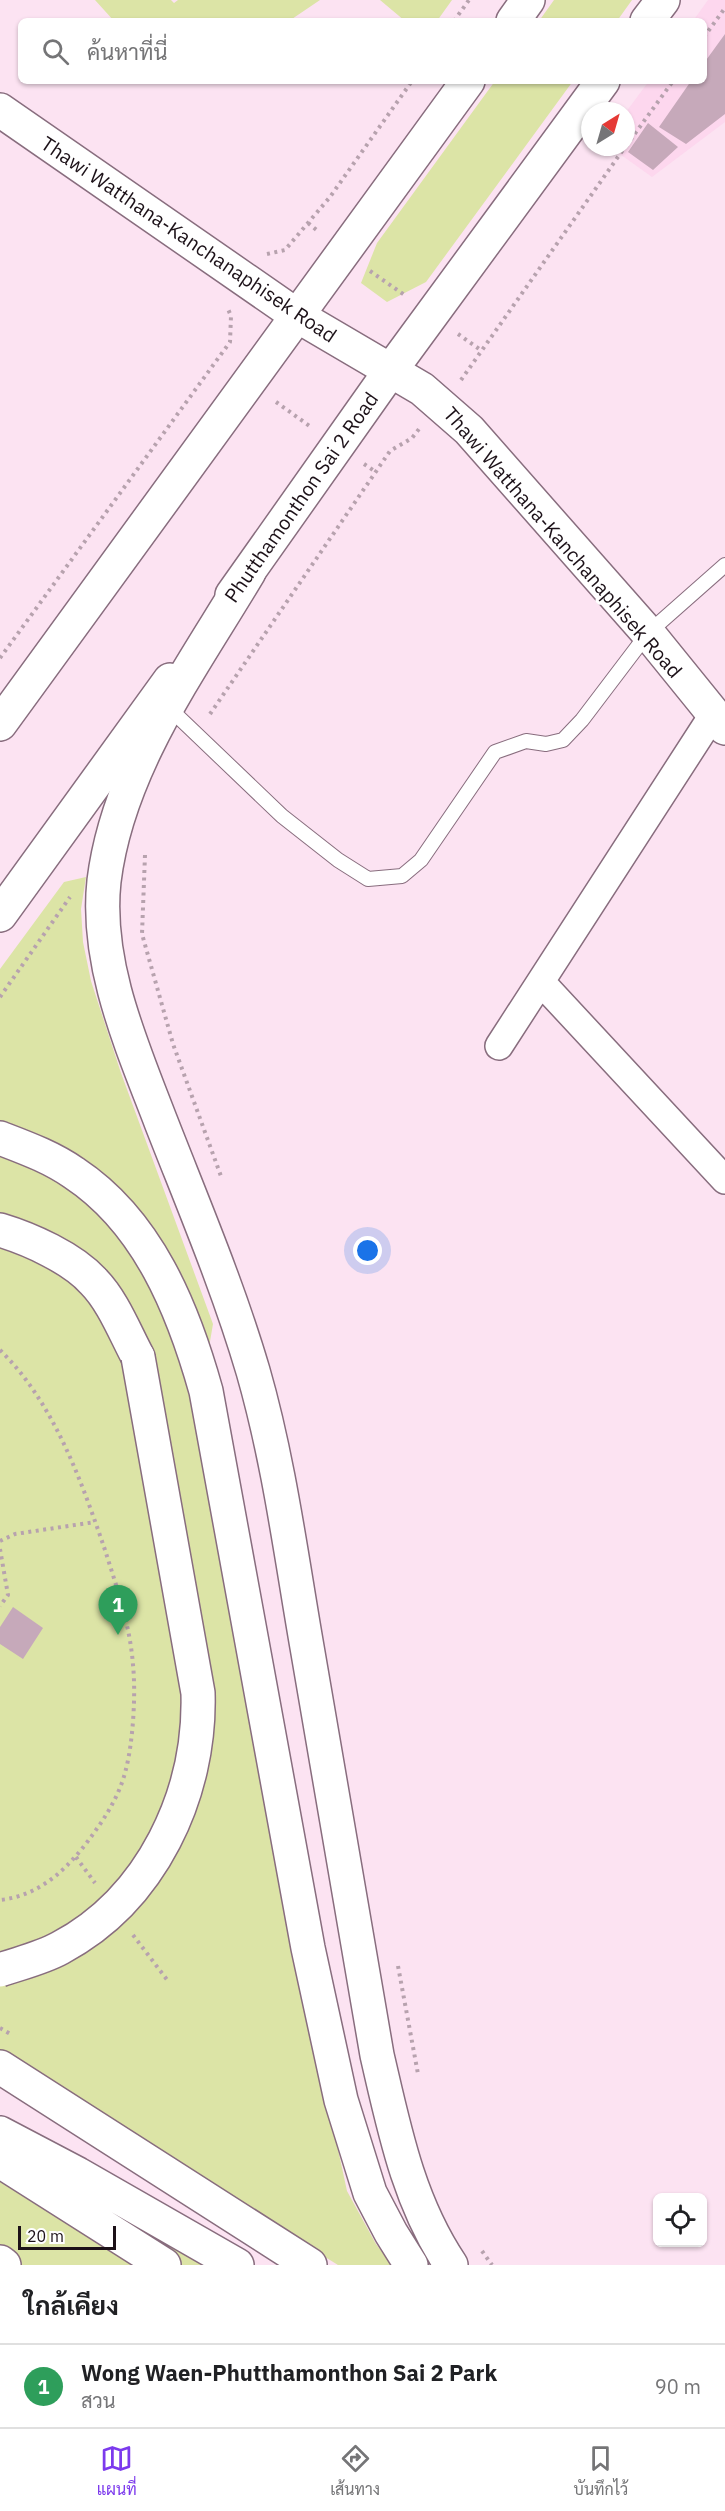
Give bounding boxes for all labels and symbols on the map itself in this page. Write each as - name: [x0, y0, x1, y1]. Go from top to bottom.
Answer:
- north arrow: [581, 102, 635, 156]
- street label: Thawi Watthana-Kanchanaphisek Road: [36, 130, 342, 348]
- street label: Phutthamonthon Sai 2 Road: [218, 386, 384, 608]
- street label: Thawi Watthana-Kanchanaphisek Road: [438, 401, 688, 683]
- your location: [353, 1236, 382, 1265]
- pin: 1: [98, 1586, 138, 1635]
- scale bar: [18, 2223, 116, 2250]

